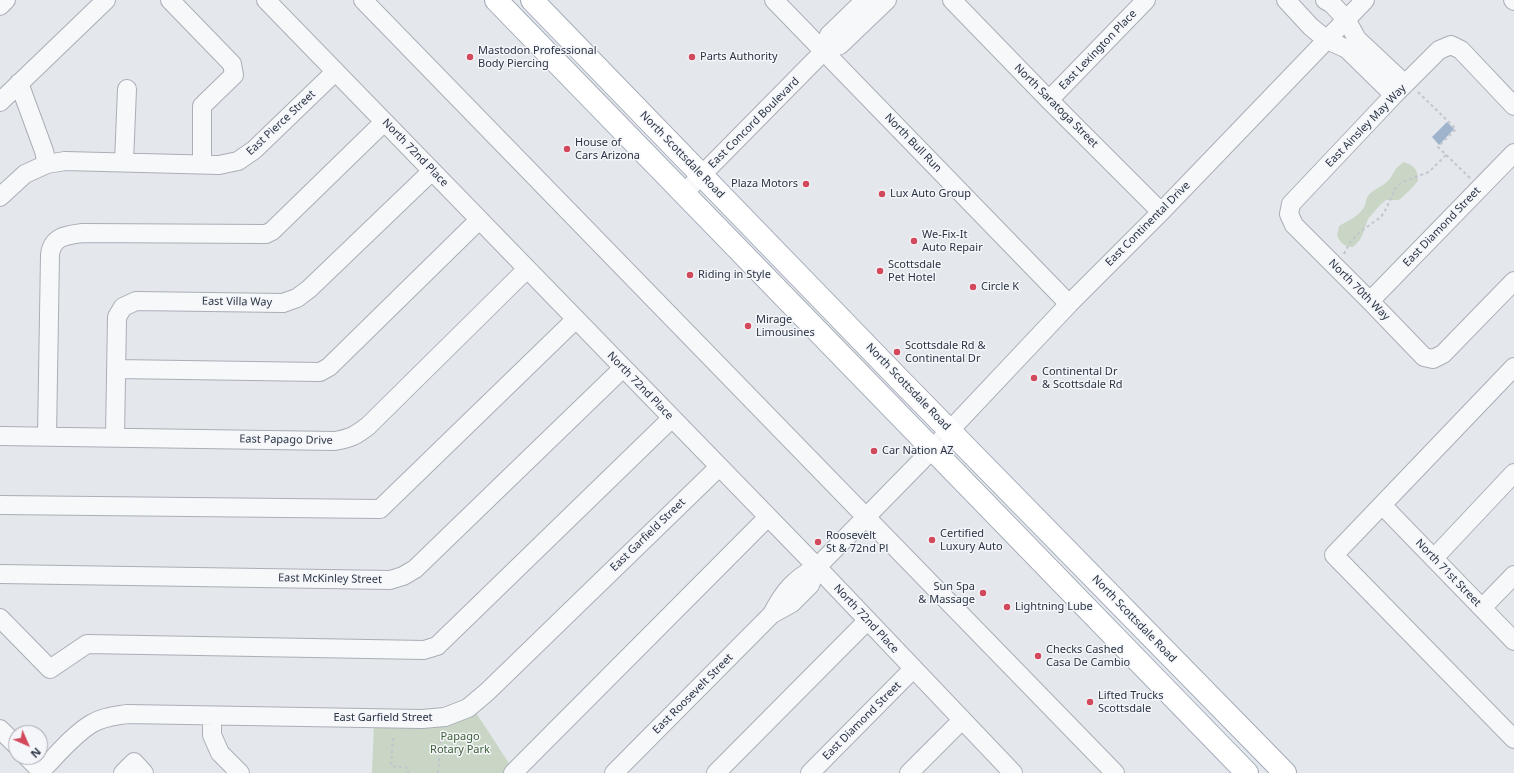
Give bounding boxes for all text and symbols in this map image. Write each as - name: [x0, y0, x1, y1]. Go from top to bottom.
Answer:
- street label: East Lexington Place: [1057, 7, 1139, 93]
- place label: Mastodon Professional Body Piercing: [478, 44, 597, 70]
- place label: Parts Authority: [700, 50, 778, 64]
- marker: Mastodon Professional Body Piercing: [465, 52, 475, 62]
- marker: Parts Authority: [687, 52, 697, 62]
- street label: North Saratoga Street: [1011, 61, 1101, 151]
- street label: East Concord Boulevard: [706, 75, 802, 171]
- street label: East Ainsley May Way: [1323, 82, 1409, 170]
- street label: East Pierce Street: [244, 88, 318, 158]
- street label: North Scottsdale Road: [637, 109, 727, 201]
- street label: North Bull Run: [882, 111, 944, 175]
- street label: North 72nd Place: [379, 116, 451, 190]
- place label: House of Cars Arizona: [575, 136, 640, 162]
- marker: House of Cars Arizona: [562, 144, 572, 154]
- place label: Plaza Motors: [731, 177, 798, 191]
- marker: Plaza Motors: [801, 179, 811, 189]
- street label: East Continental Drive: [1103, 179, 1193, 269]
- street label: East Diamond Street: [1401, 184, 1483, 270]
- place label: Lux Auto Group: [890, 187, 971, 201]
- marker: Lux Auto Group: [877, 189, 887, 199]
- place label: We-Fix-It Auto Repair: [922, 228, 983, 254]
- marker: We-Fix-It Auto Repair: [909, 236, 919, 246]
- street label: North 70th Way: [1326, 257, 1392, 323]
- place label: Scottsdale Pet Hotel: [888, 258, 941, 284]
- marker: Scottsdale Pet Hotel: [875, 266, 885, 276]
- place label: Riding in Style: [698, 268, 771, 282]
- marker: Riding in Style: [685, 270, 695, 280]
- place label: Circle K: [981, 280, 1019, 294]
- marker: Circle K: [968, 282, 978, 292]
- street label: East Villa Way: [202, 295, 272, 309]
- place label: Mirage Limousines: [756, 313, 815, 339]
- marker: Mirage Limousines: [743, 321, 753, 331]
- place label: Scottsdale Rd & Continental Dr: [905, 339, 986, 365]
- street label: North Scottsdale Road: [863, 341, 953, 433]
- marker: Scottsdale Rd & Continental Dr: [892, 347, 902, 357]
- street label: North 72nd Place: [604, 349, 676, 423]
- place label: Continental Dr & Scottsdale Rd: [1042, 365, 1123, 391]
- marker: Continental Dr & Scottsdale Rd: [1029, 373, 1039, 383]
- street label: East Papago Drive: [239, 433, 333, 447]
- place label: Car Nation AZ: [882, 444, 953, 458]
- marker: Car Nation AZ: [869, 446, 879, 456]
- street label: East Garfield Street: [608, 496, 688, 574]
- place label: Certified Luxury Auto: [940, 527, 1003, 553]
- place label: Roosevelt St & 72nd Pl: [826, 529, 888, 555]
- marker: Certified Luxury Auto: [927, 535, 937, 545]
- marker: Roosevelt St & 72nd Pl: [813, 537, 823, 547]
- street label: North 71st Street: [1412, 537, 1484, 609]
- street label: East McKinley Street: [278, 571, 382, 587]
- street label: North Scottsdale Road: [1089, 573, 1179, 665]
- place label: Sun Spa & Massage: [918, 580, 975, 606]
- street label: North 72nd Place: [831, 582, 901, 656]
- marker: Sun Spa & Massage: [978, 588, 988, 598]
- place label: Lightning Lube: [1015, 600, 1093, 614]
- marker: Lightning Lube: [1002, 602, 1012, 612]
- place label: Checks Cashed Casa De Cambio: [1046, 643, 1130, 669]
- street label: East Roosevelt Street: [650, 651, 736, 737]
- marker: Checks Cashed Casa De Cambio: [1033, 651, 1043, 661]
- street label: East Diamond Street: [820, 679, 904, 763]
- place label: Lifted Trucks Scottsdale: [1098, 689, 1164, 715]
- marker: Lifted Trucks Scottsdale: [1085, 697, 1095, 707]
- street label: East Garfield Street: [333, 711, 433, 725]
- north arrow: [8, 725, 48, 765]
- park label: Papago Rotary Park: [430, 730, 490, 756]
- text: N: [28, 745, 45, 762]

